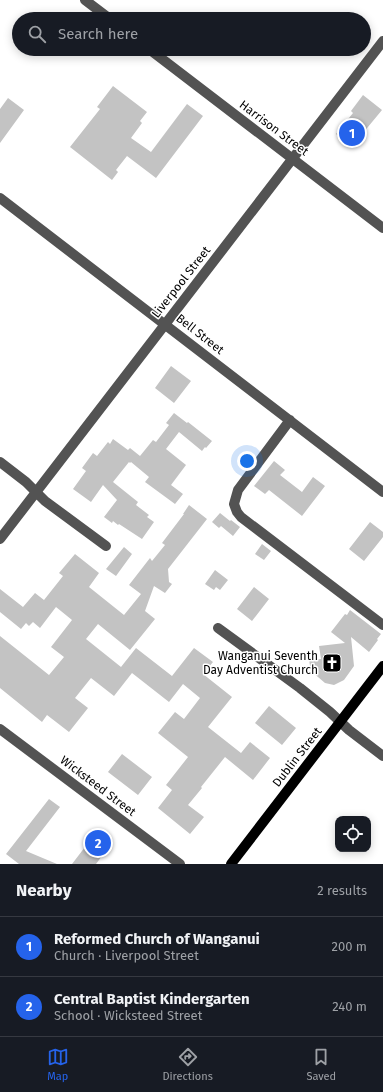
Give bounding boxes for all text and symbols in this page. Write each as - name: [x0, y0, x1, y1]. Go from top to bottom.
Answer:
- search box: [12, 12, 371, 56]
- icon: search: [26, 23, 48, 45]
- text: Search here: [58, 25, 138, 43]
- street label: Harrison Street: [237, 98, 312, 159]
- pin: 1: [339, 118, 365, 148]
- street label: Liverpool Street: [149, 243, 214, 321]
- street label: Bell Street: [173, 311, 227, 357]
- your location: [237, 451, 257, 471]
- place label: Wanganui Seventh Day Adventist Church: [203, 649, 318, 677]
- church icon: Wanganui Seventh Day Adventist Church: [321, 652, 343, 674]
- street label: Dublin Street: [269, 724, 325, 789]
- street label: Wicksteed Street: [57, 753, 139, 819]
- map controls: [335, 816, 371, 852]
- button: locate: [335, 816, 371, 852]
- pin: 2: [85, 828, 111, 858]
- text: Nearby: [16, 880, 71, 901]
- text: 2 results: [317, 883, 367, 898]
- text: Reformed Church of Wanganui: [54, 930, 260, 948]
- text: 1: [26, 939, 32, 954]
- text: 200 m: [331, 939, 367, 954]
- text: Church · Liverpool Street: [54, 948, 199, 963]
- text: Central Baptist Kindergarten: [54, 990, 250, 1008]
- text: 2: [26, 999, 32, 1014]
- text: 240 m: [332, 999, 367, 1014]
- text: School · Wicksteed Street: [54, 1008, 202, 1023]
- tab: Map: [47, 1046, 69, 1083]
- tab: Directions: [162, 1046, 213, 1083]
- tab: Saved: [306, 1046, 336, 1083]

